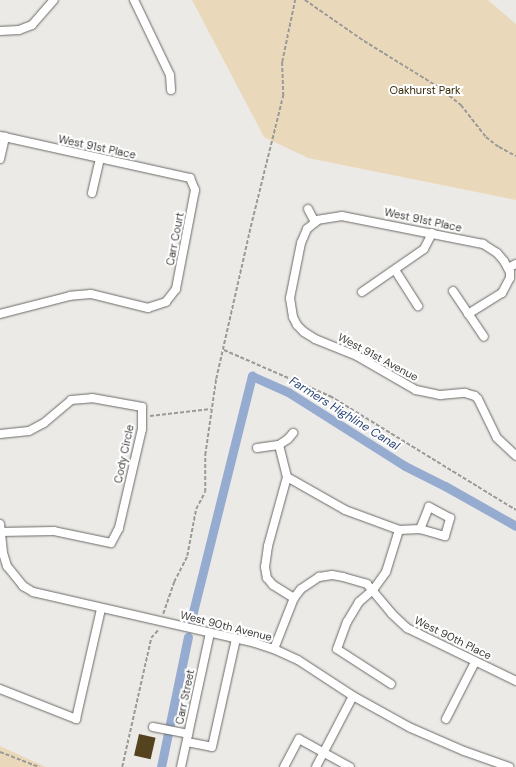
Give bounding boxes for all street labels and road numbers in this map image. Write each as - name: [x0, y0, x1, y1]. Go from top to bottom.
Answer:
- street label: West 91st Place: [57, 132, 137, 162]
- street label: West 91st Place: [383, 205, 463, 235]
- street label: Carr Court: [163, 211, 187, 267]
- street label: West 91st Avenue: [336, 330, 420, 384]
- street label: Cody Circle: [111, 423, 137, 485]
- street label: West 90th Avenue: [179, 608, 273, 644]
- street label: West 90th Place: [412, 614, 494, 662]
- street label: Carr Street: [173, 668, 197, 726]

